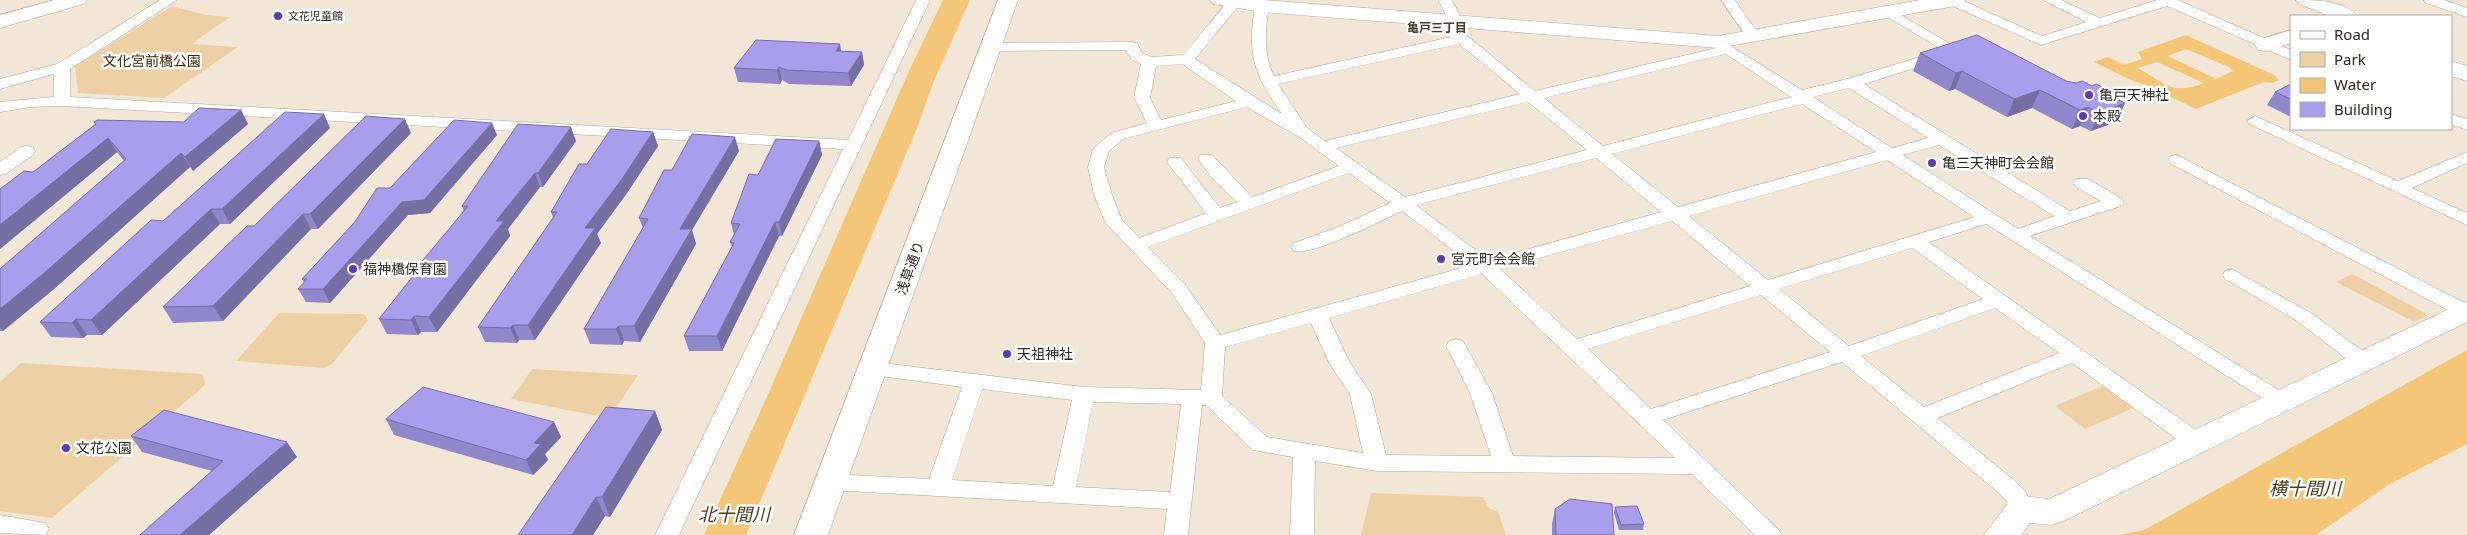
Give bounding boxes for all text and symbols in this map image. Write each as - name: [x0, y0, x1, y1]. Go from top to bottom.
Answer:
- place label: 文花児童館: [288, 8, 343, 23]
- marker: 文花児童館: [272, 10, 284, 22]
- legend: [2290, 15, 2452, 130]
- district label: 亀戸三丁目: [1407, 19, 1467, 36]
- text: Road: [2334, 24, 2370, 44]
- text: Park: [2334, 49, 2366, 69]
- park label: 文化宮前橋公園: [103, 51, 201, 70]
- text: Water: [2334, 74, 2376, 94]
- place label: 亀戸天神社: [2099, 85, 2169, 104]
- marker: 亀戸天神社: [2083, 89, 2095, 101]
- text: Building: [2334, 99, 2392, 119]
- place label: 本殿: [2093, 106, 2121, 125]
- marker: 本殿: [2077, 110, 2089, 122]
- place label: 亀三天神町会会館: [1942, 153, 2054, 172]
- marker: 亀三天神町会会館: [1926, 157, 1938, 169]
- street label: 浅草通り: [891, 238, 928, 297]
- place label: 宮元町会会館: [1451, 249, 1535, 268]
- marker: 宮元町会会館: [1435, 253, 1447, 265]
- place label: 福神橋保育園: [363, 259, 447, 278]
- marker: 福神橋保育園: [347, 263, 359, 275]
- place label: 天祖神社: [1017, 344, 1073, 363]
- marker: 天祖神社: [1001, 348, 1013, 360]
- place label: 文花公園: [76, 438, 132, 457]
- marker: 文花公園: [60, 442, 72, 454]
- water label: 横十間川: [2269, 476, 2343, 500]
- water label: 北十間川: [698, 502, 772, 526]

